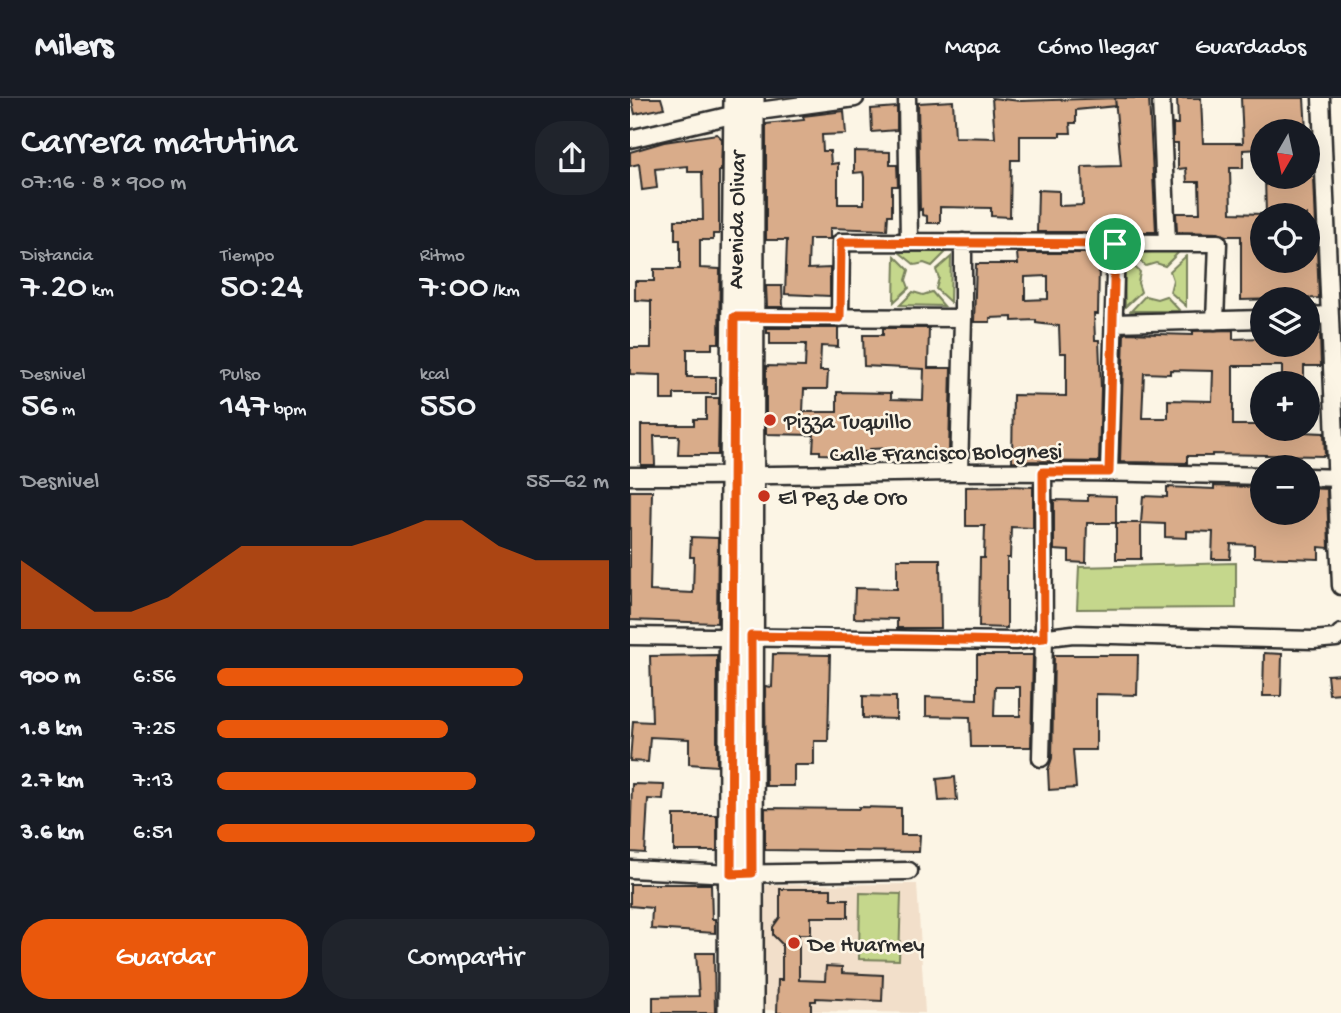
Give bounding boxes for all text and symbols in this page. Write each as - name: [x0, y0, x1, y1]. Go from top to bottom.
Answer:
- text: Milers: [35, 29, 113, 67]
- text: Mapa: [945, 34, 1000, 63]
- text: Cómo llegar: [1038, 34, 1157, 63]
- text: Guardados: [1195, 34, 1306, 63]
- north arrow: [1250, 119, 1320, 189]
- map controls: [1250, 119, 1320, 525]
- button: share: [535, 121, 609, 195]
- text: Carrera matutina: [21, 122, 297, 166]
- street label: Avenida Olivar: [724, 149, 753, 289]
- text: 07:16 · 8 × 900 m: [21, 170, 186, 197]
- button: locate: [1250, 203, 1320, 273]
- pin: [1085, 214, 1145, 274]
- icon: arrive: [1096, 225, 1134, 263]
- text: Distancia: [21, 245, 93, 268]
- text: Tiempo: [220, 245, 274, 268]
- text: Ritmo: [420, 245, 465, 268]
- text: 7.20: [21, 268, 87, 309]
- text: 50:24: [220, 268, 303, 309]
- text: 7:00: [420, 268, 489, 309]
- text: km: [87, 280, 114, 303]
- text: /km: [489, 280, 520, 303]
- button: layers: [1250, 287, 1320, 357]
- text: Desnivel: [21, 364, 86, 387]
- text: Pulso: [220, 364, 261, 387]
- text: kcal: [420, 364, 449, 387]
- button: +: [1250, 371, 1320, 441]
- text: 56: [21, 387, 57, 428]
- text: 147: [220, 387, 269, 428]
- text: 550: [420, 387, 476, 428]
- text: m: [57, 399, 75, 422]
- text: bpm: [269, 399, 307, 422]
- place label: Pizza Tuquillo: [783, 410, 911, 437]
- marker: Pizza Tuquillo: [762, 412, 778, 428]
- street label: Calle Francisco Bolognesi: [829, 439, 1063, 470]
- button: −: [1250, 455, 1320, 525]
- text: Desnivel: [21, 469, 99, 496]
- text: 55–62 m: [526, 469, 609, 496]
- place label: El Pez de Oro: [778, 486, 908, 513]
- marker: El Pez de Oro: [756, 488, 772, 504]
- text: 900 m: [21, 664, 80, 691]
- text: 6:56: [133, 664, 176, 691]
- text: 1.8 km: [21, 716, 82, 743]
- text: 7:25: [133, 716, 176, 743]
- text: 2.7 km: [21, 768, 84, 795]
- text: 7:13: [133, 768, 173, 795]
- text: 3.6 km: [21, 820, 84, 847]
- text: 6:51: [133, 820, 173, 847]
- button: Guardar: [21, 919, 308, 999]
- button: Compartir: [322, 919, 609, 999]
- place label: De Huarmey: [806, 933, 925, 960]
- marker: De Huarmey: [786, 935, 802, 951]

